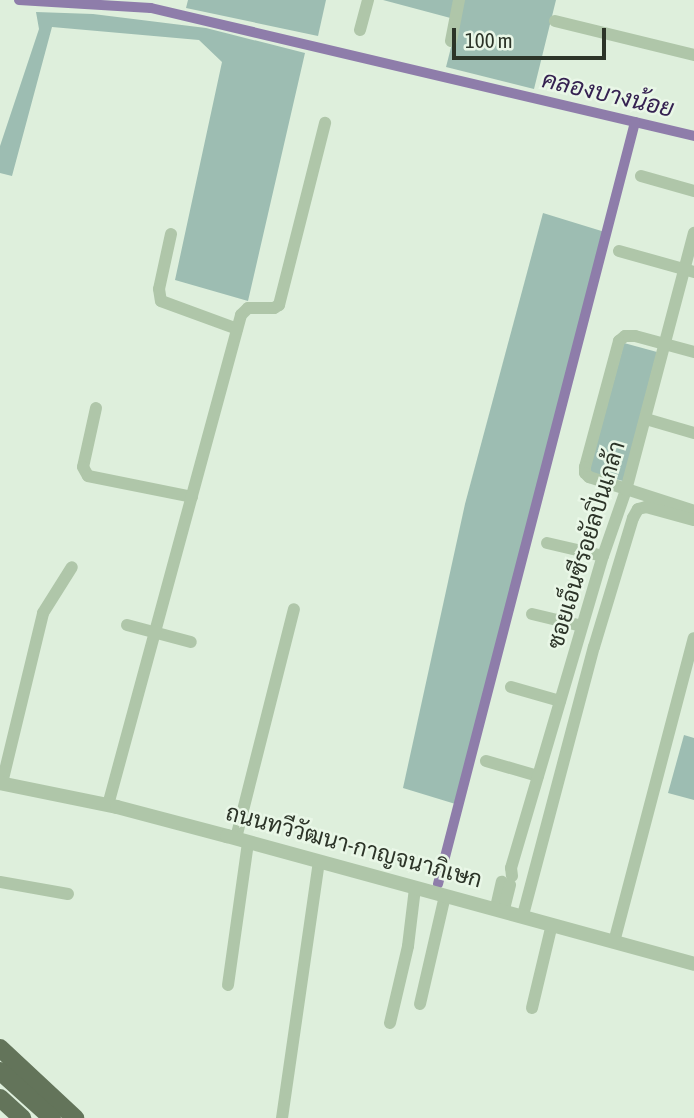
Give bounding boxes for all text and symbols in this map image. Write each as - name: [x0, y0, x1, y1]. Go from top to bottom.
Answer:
- scale bar: [456, 14, 610, 58]
- text: 100 m: [465, 28, 513, 52]
- water label: คลองบางน้อย: [539, 65, 677, 123]
- street label: ซอยเอ็นซีรอยัลปิ่นเกล้า: [541, 438, 631, 652]
- street label: ถนนทวีวัฒนา-กาญจนาภิเษก: [223, 798, 485, 894]

